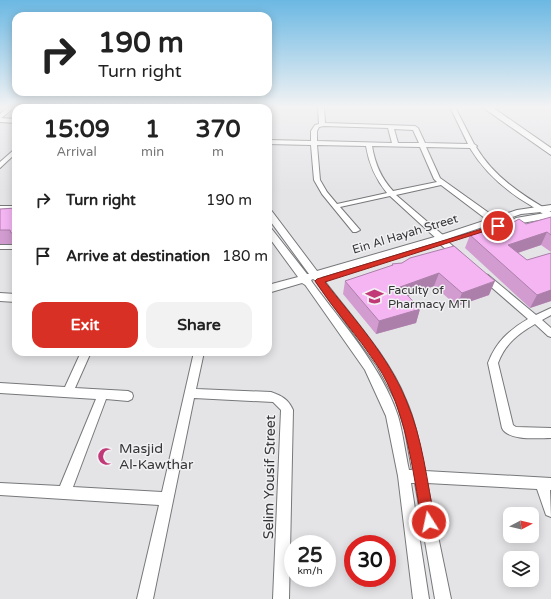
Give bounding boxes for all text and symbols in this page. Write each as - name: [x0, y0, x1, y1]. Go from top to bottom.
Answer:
- text: 190 m: [98, 26, 184, 60]
- icon: right: [32, 28, 84, 80]
- text: Turn right: [98, 60, 182, 82]
- text: 15:09: [43, 115, 110, 144]
- text: 1: [145, 115, 160, 144]
- text: 370: [195, 115, 241, 144]
- text: Arrival: [56, 144, 97, 160]
- text: min: [141, 144, 164, 160]
- text: m: [212, 144, 224, 160]
- icon: right: [32, 189, 54, 211]
- text: Turn right: [66, 191, 136, 209]
- text: 190 m: [206, 191, 252, 209]
- pin: [481, 209, 515, 243]
- street label: Ein Al Hayah Street: [351, 211, 460, 257]
- icon: arrive: [487, 215, 509, 237]
- icon: arrive: [32, 245, 54, 267]
- text: Arrive at destination: [66, 247, 210, 265]
- text: 180 m: [222, 247, 268, 265]
- place label: Faculty of Pharmacy MTI: [388, 283, 471, 311]
- school or university icon: Faculty of Pharmacy MTI: [365, 287, 385, 307]
- button: Exit: [32, 302, 138, 348]
- button: Share: [146, 302, 252, 348]
- street label: Selim Yousif Street: [260, 414, 279, 539]
- place label: Masjid Al-Kawthar: [119, 440, 194, 473]
- mosque icon: Masjid Al-Kawthar: [96, 446, 116, 466]
- position arrow: [408, 501, 450, 543]
- north arrow: [503, 507, 539, 543]
- map controls: [503, 507, 539, 587]
- speed limit sign: 30: [344, 535, 396, 587]
- text: 25: [297, 544, 323, 568]
- button: layers: [503, 551, 539, 587]
- text: km/h: [297, 565, 323, 577]

